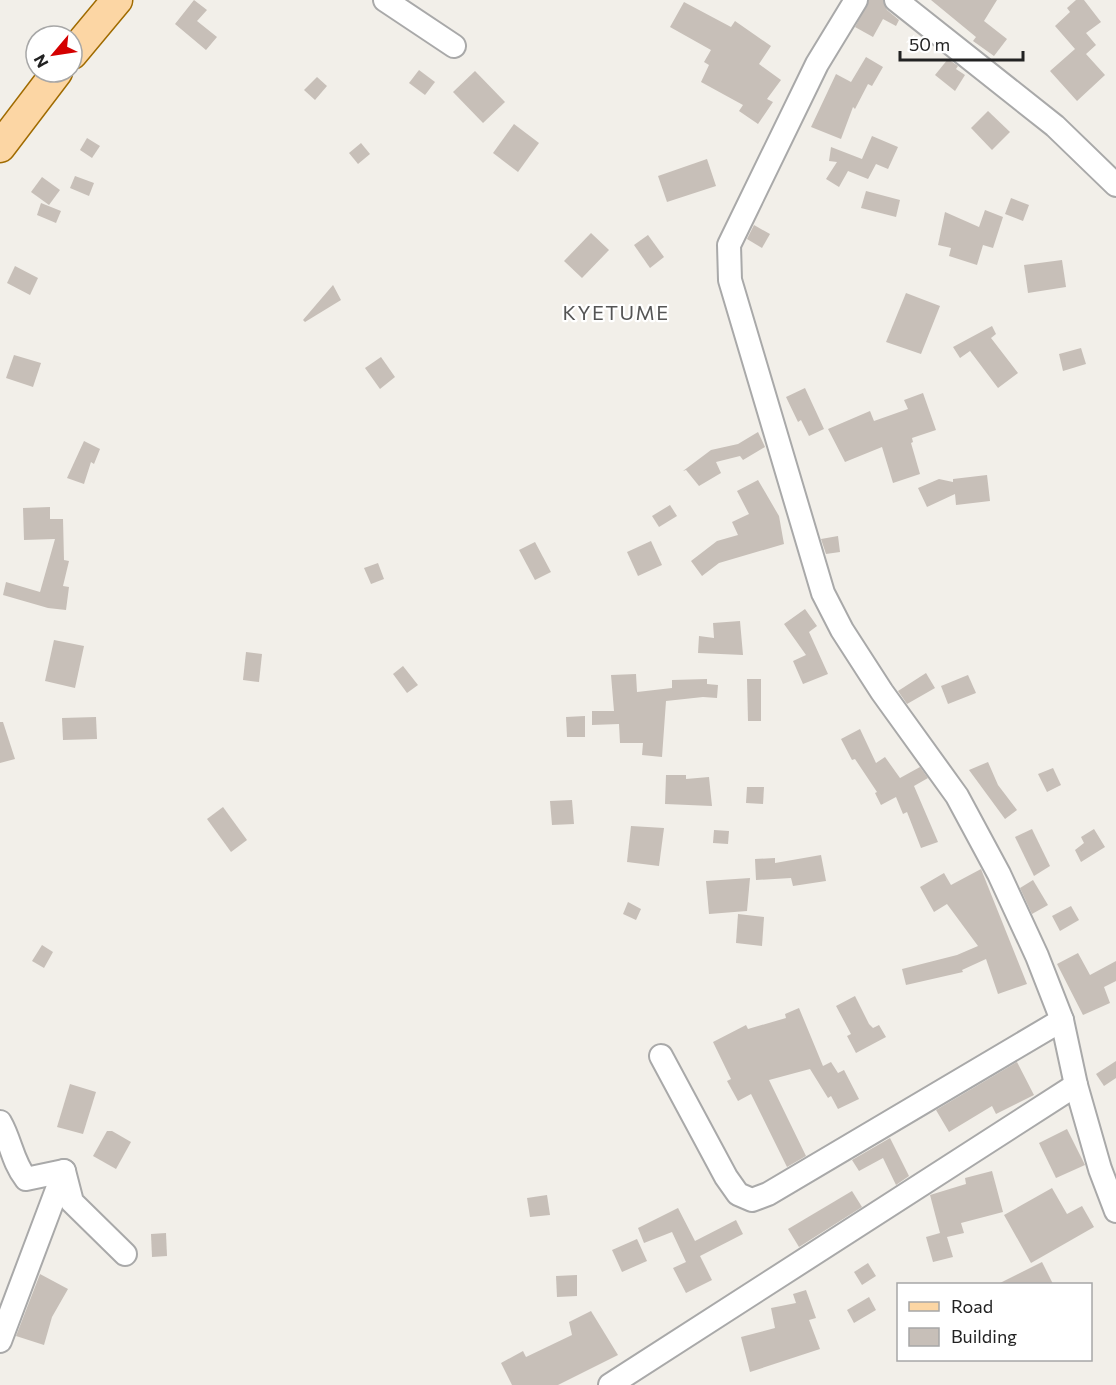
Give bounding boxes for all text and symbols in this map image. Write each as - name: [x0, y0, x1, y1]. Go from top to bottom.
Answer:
- north arrow: [24, 24, 84, 84]
- scale bar: [900, 24, 1023, 62]
- text: 50 m: [909, 33, 950, 55]
- text: N: [29, 52, 52, 71]
- district label: KYETUME: [562, 300, 670, 324]
- legend: [897, 1283, 1092, 1361]
- text: Road: [951, 1295, 993, 1317]
- text: Building: [951, 1325, 1017, 1347]

